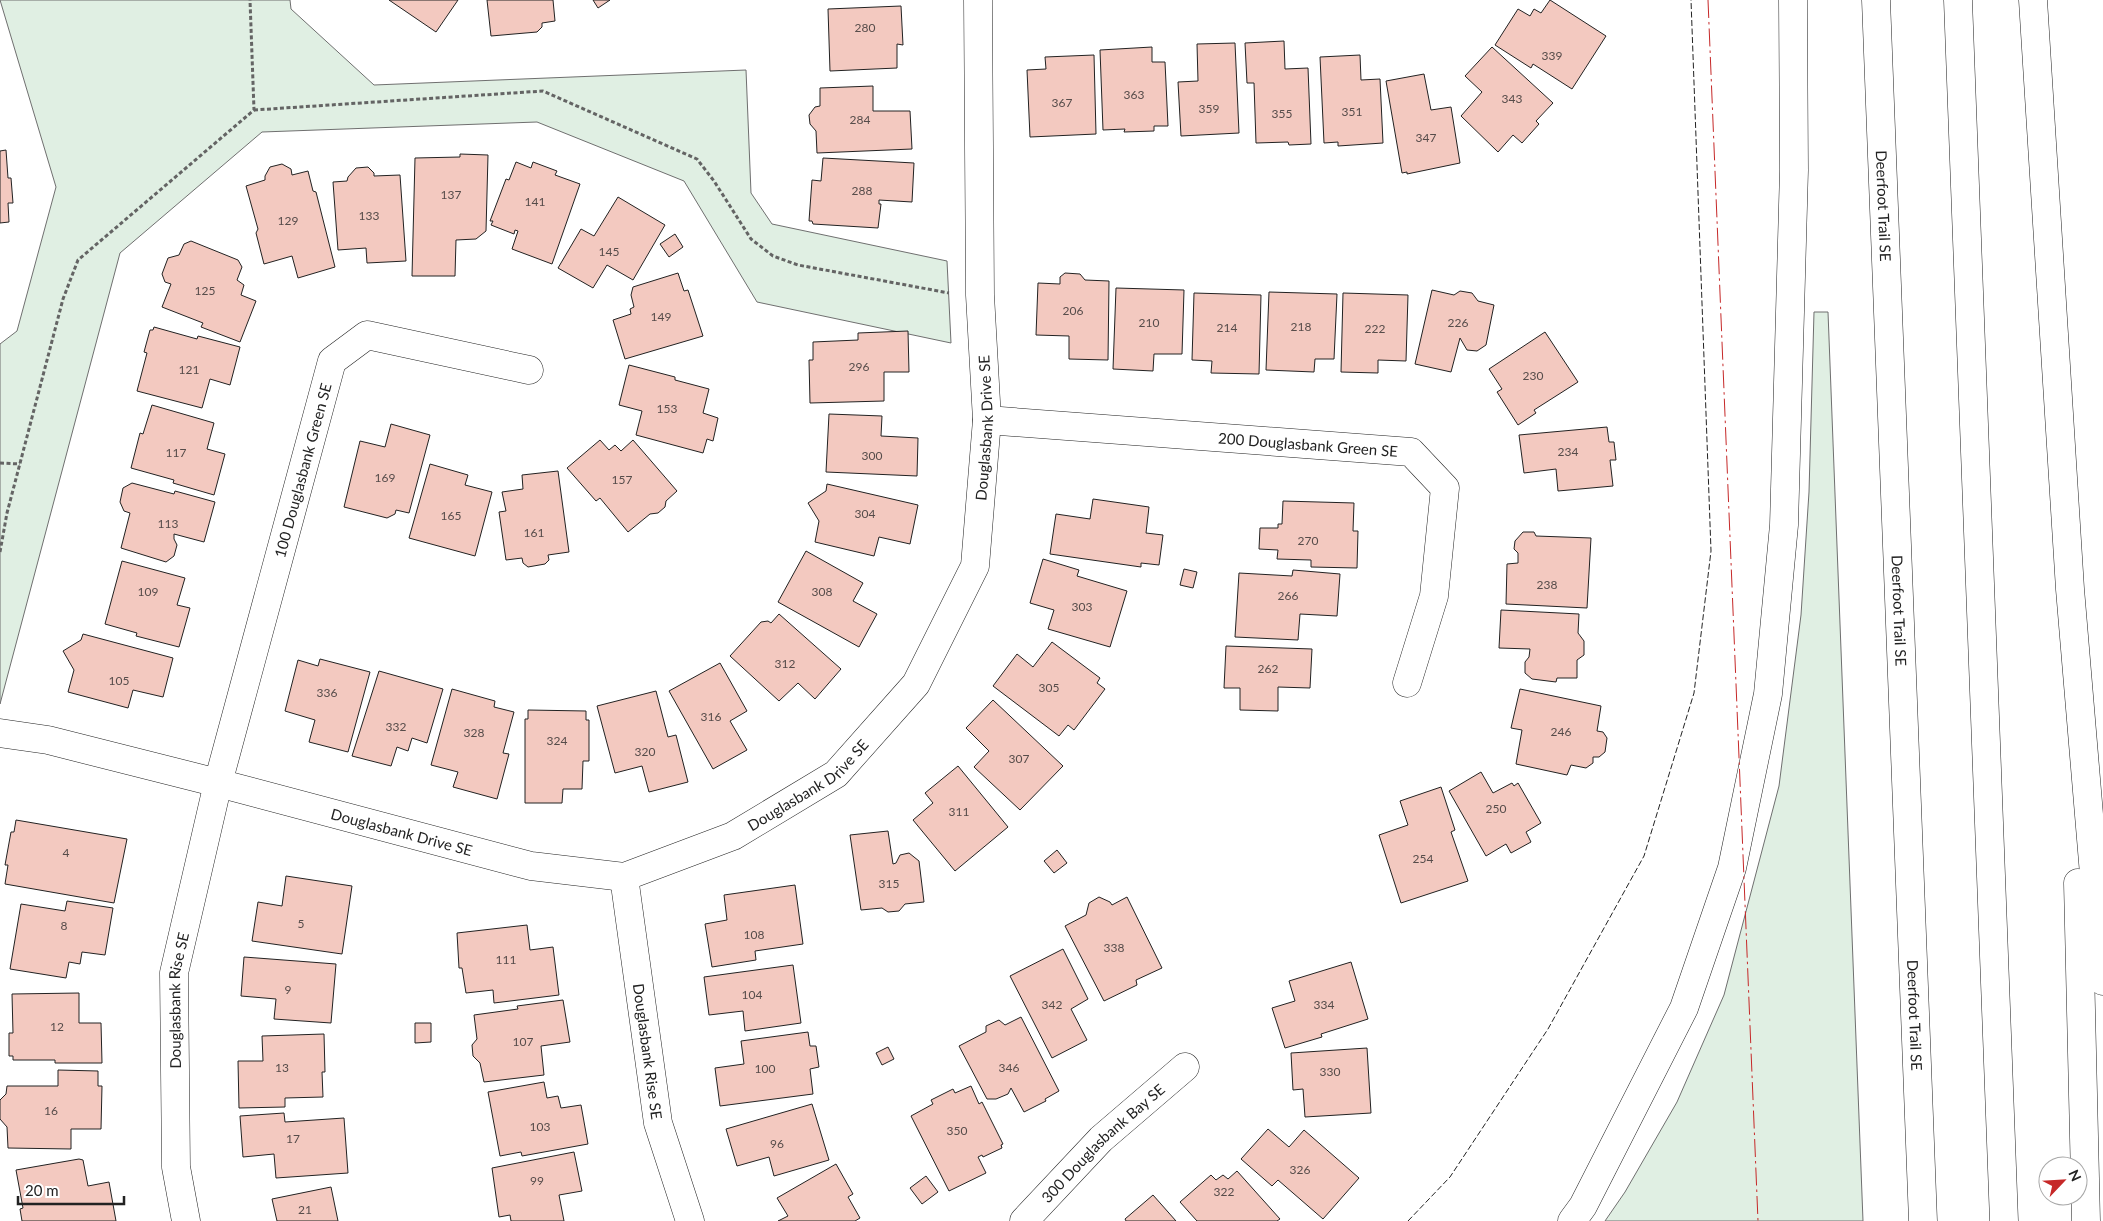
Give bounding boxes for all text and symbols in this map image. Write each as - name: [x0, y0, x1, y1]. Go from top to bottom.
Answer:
- house number: 280: [855, 20, 875, 35]
- house number: 339: [1542, 48, 1562, 63]
- house number: 363: [1124, 87, 1144, 102]
- house number: 343: [1502, 91, 1522, 106]
- house number: 367: [1052, 95, 1072, 110]
- house number: 359: [1199, 101, 1219, 116]
- house number: 351: [1342, 104, 1362, 119]
- house number: 355: [1272, 106, 1292, 121]
- house number: 284: [850, 112, 870, 127]
- house number: 347: [1416, 130, 1436, 145]
- street label: Deerfoot Trail SE: [1873, 150, 1895, 262]
- house number: 288: [852, 183, 872, 198]
- house number: 137: [441, 187, 461, 202]
- house number: 141: [525, 194, 545, 209]
- house number: 133: [359, 208, 379, 223]
- house number: 129: [278, 213, 298, 228]
- house number: 145: [599, 244, 619, 259]
- house number: 125: [195, 283, 215, 298]
- house number: 206: [1063, 303, 1083, 318]
- house number: 149: [651, 309, 671, 324]
- house number: 210: [1139, 315, 1159, 330]
- house number: 226: [1448, 315, 1468, 330]
- house number: 218: [1291, 319, 1311, 334]
- house number: 214: [1217, 320, 1237, 335]
- house number: 222: [1365, 321, 1385, 336]
- street label: Douglasbank Drive SE: [971, 355, 996, 501]
- house number: 296: [849, 359, 869, 374]
- house number: 121: [179, 362, 199, 377]
- house number: 230: [1523, 368, 1543, 383]
- street label: 100 Douglasbank Green SE: [270, 381, 335, 559]
- house number: 153: [657, 401, 677, 416]
- street label: 200 Douglasbank Green SE: [1218, 428, 1399, 460]
- house number: 234: [1558, 444, 1578, 459]
- house number: 117: [166, 445, 186, 460]
- house number: 300: [862, 448, 882, 463]
- house number: 169: [375, 470, 395, 485]
- house number: 157: [612, 472, 632, 487]
- house number: 304: [855, 506, 875, 521]
- house number: 165: [441, 508, 461, 523]
- house number: 113: [158, 516, 178, 531]
- house number: 161: [524, 525, 544, 540]
- house number: 270: [1298, 533, 1318, 548]
- street label: Deerfoot Trail SE: [1888, 555, 1911, 666]
- house number: 238: [1537, 577, 1557, 592]
- house number: 109: [138, 584, 158, 599]
- house number: 308: [812, 584, 832, 599]
- house number: 266: [1278, 588, 1298, 603]
- house number: 303: [1072, 599, 1092, 614]
- house number: 312: [775, 656, 795, 671]
- house number: 262: [1258, 661, 1278, 676]
- house number: 105: [109, 673, 129, 688]
- house number: 305: [1039, 680, 1059, 695]
- house number: 336: [317, 685, 337, 700]
- house number: 316: [701, 709, 721, 724]
- house number: 332: [386, 719, 406, 734]
- house number: 246: [1551, 724, 1571, 739]
- house number: 328: [464, 725, 484, 740]
- house number: 324: [547, 733, 567, 748]
- street label: Douglasbank Drive SE: [744, 735, 872, 834]
- house number: 320: [635, 744, 655, 759]
- house number: 307: [1009, 751, 1029, 766]
- house number: 250: [1486, 801, 1506, 816]
- street label: Douglasbank Drive SE: [329, 804, 475, 859]
- house number: 311: [949, 804, 969, 819]
- house number: 4: [63, 845, 70, 860]
- house number: 254: [1413, 851, 1433, 866]
- house number: 315: [879, 876, 899, 891]
- house number: 5: [298, 916, 305, 931]
- house number: 8: [61, 918, 68, 933]
- house number: 108: [744, 927, 764, 942]
- street label: Douglasbank Rise SE: [165, 930, 192, 1069]
- house number: 338: [1104, 940, 1124, 955]
- house number: 111: [496, 952, 516, 967]
- street label: Deerfoot Trail SE: [1904, 959, 1926, 1071]
- house number: 9: [285, 982, 292, 997]
- street label: Douglasbank Rise SE: [630, 982, 666, 1121]
- house number: 104: [742, 987, 762, 1002]
- house number: 342: [1042, 997, 1062, 1012]
- house number: 334: [1314, 997, 1334, 1012]
- house number: 12: [50, 1019, 64, 1034]
- house number: 107: [513, 1034, 533, 1049]
- house number: 13: [275, 1060, 289, 1075]
- house number: 346: [999, 1060, 1019, 1075]
- house number: 100: [755, 1061, 775, 1076]
- house number: 330: [1320, 1064, 1340, 1079]
- street label: 300 Douglasbank Bay SE: [1037, 1080, 1168, 1206]
- house number: 16: [44, 1103, 58, 1118]
- house number: 103: [530, 1119, 550, 1134]
- house number: 350: [947, 1123, 967, 1138]
- house number: 17: [286, 1131, 300, 1146]
- house number: 96: [770, 1136, 784, 1151]
- north arrow: [2038, 1156, 2088, 1206]
- house number: 326: [1290, 1162, 1310, 1177]
- text: N: [2065, 1167, 2085, 1184]
- house number: 99: [530, 1173, 544, 1188]
- scale bar: [18, 1174, 124, 1206]
- text: 20 m: [25, 1181, 59, 1199]
- house number: 322: [1214, 1184, 1234, 1199]
- house number: 21: [298, 1202, 312, 1217]

